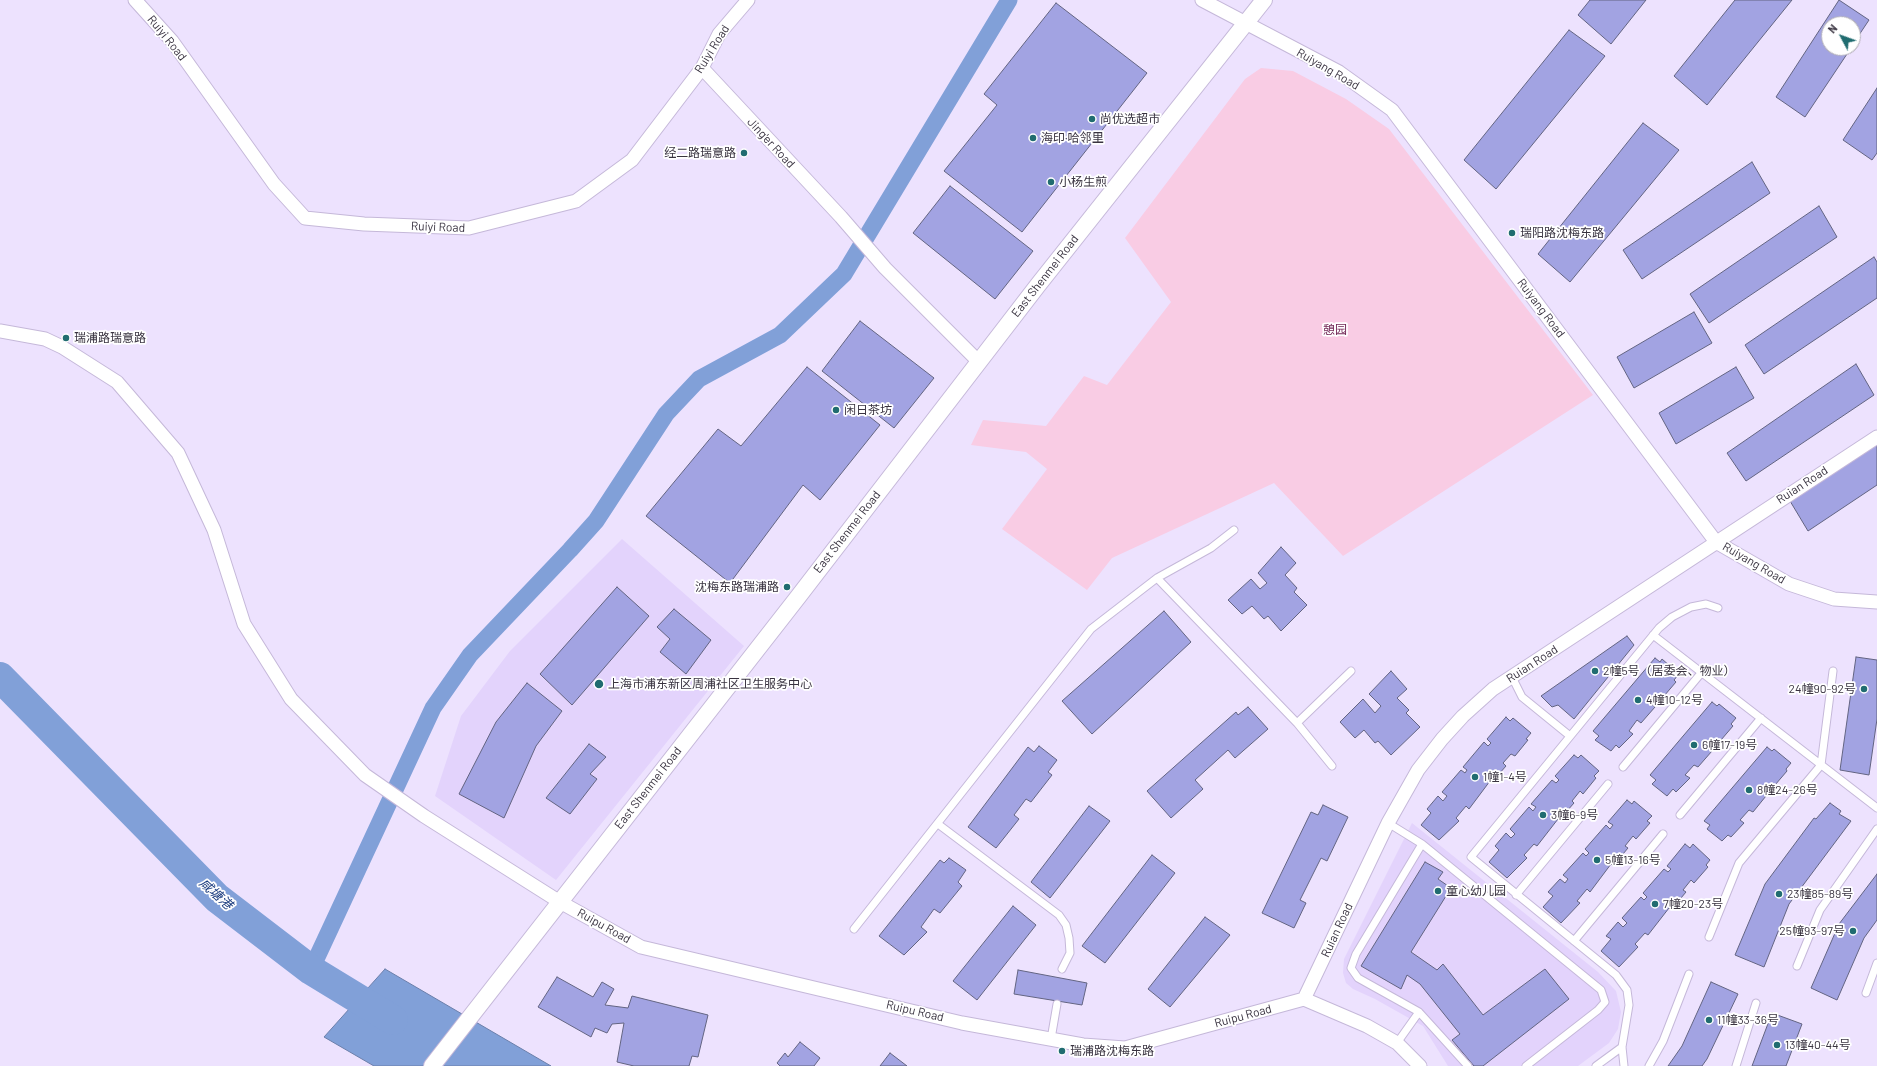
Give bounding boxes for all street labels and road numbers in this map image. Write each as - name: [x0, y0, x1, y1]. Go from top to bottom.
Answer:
- street label: Ruiyi Road: [144, 12, 190, 64]
- street label: Ruiyi Road: [691, 22, 733, 76]
- street label: Ruiyang Road: [1294, 45, 1362, 93]
- street label: Jing'er Road: [744, 115, 798, 171]
- street label: Ruiyi Road: [411, 219, 465, 235]
- street label: East Shenmei Road: [1008, 232, 1082, 320]
- street label: Ruiyang Road: [1514, 276, 1568, 340]
- street label: Ruian Road: [1774, 463, 1830, 507]
- street label: East Shenmei Road: [810, 488, 884, 576]
- street label: Ruiyang Road: [1720, 539, 1788, 587]
- street label: Ruian Road: [1504, 642, 1560, 686]
- street label: East Shenmei Road: [611, 744, 685, 832]
- street label: Ruian Road: [1318, 901, 1356, 959]
- street label: Ruipu Road: [575, 905, 633, 947]
- street label: Ruipu Road: [885, 997, 945, 1025]
- street label: Ruipu Road: [1213, 1001, 1273, 1031]

